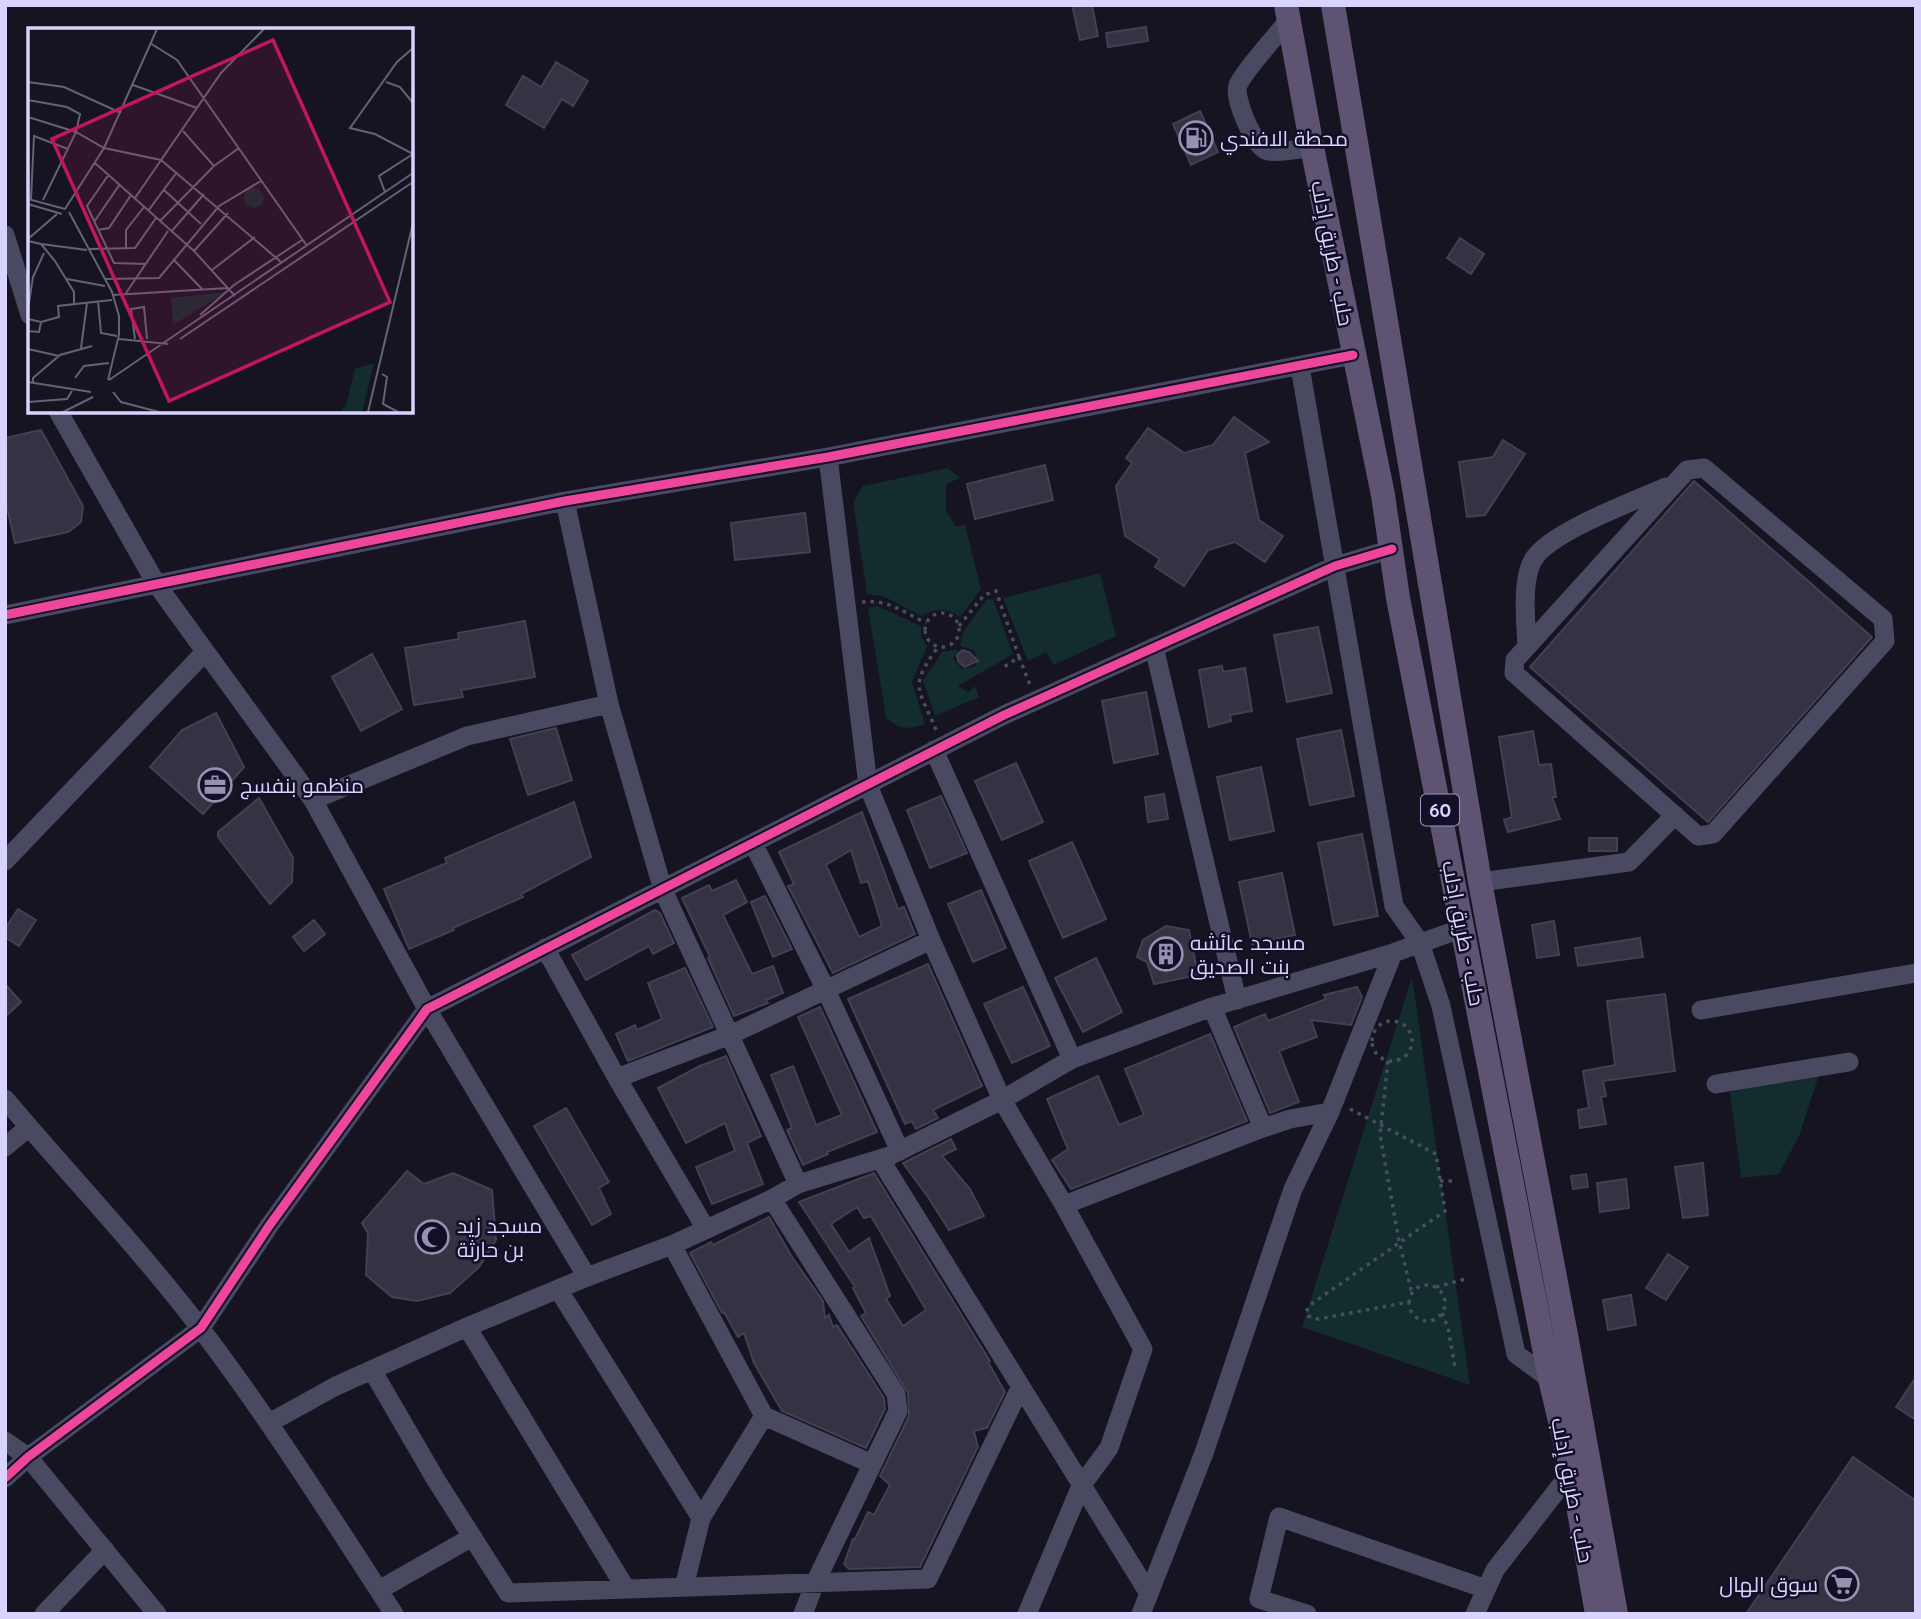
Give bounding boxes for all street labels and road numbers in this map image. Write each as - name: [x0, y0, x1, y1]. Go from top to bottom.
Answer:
- street label: حلب - طريق إدلب: [1305, 178, 1360, 328]
- road number: 60: [1421, 794, 1459, 825]
- street label: حلب - طريق إدلب: [1436, 858, 1491, 1008]
- street label: حلب - طريق إدلب: [1545, 1415, 1600, 1565]

